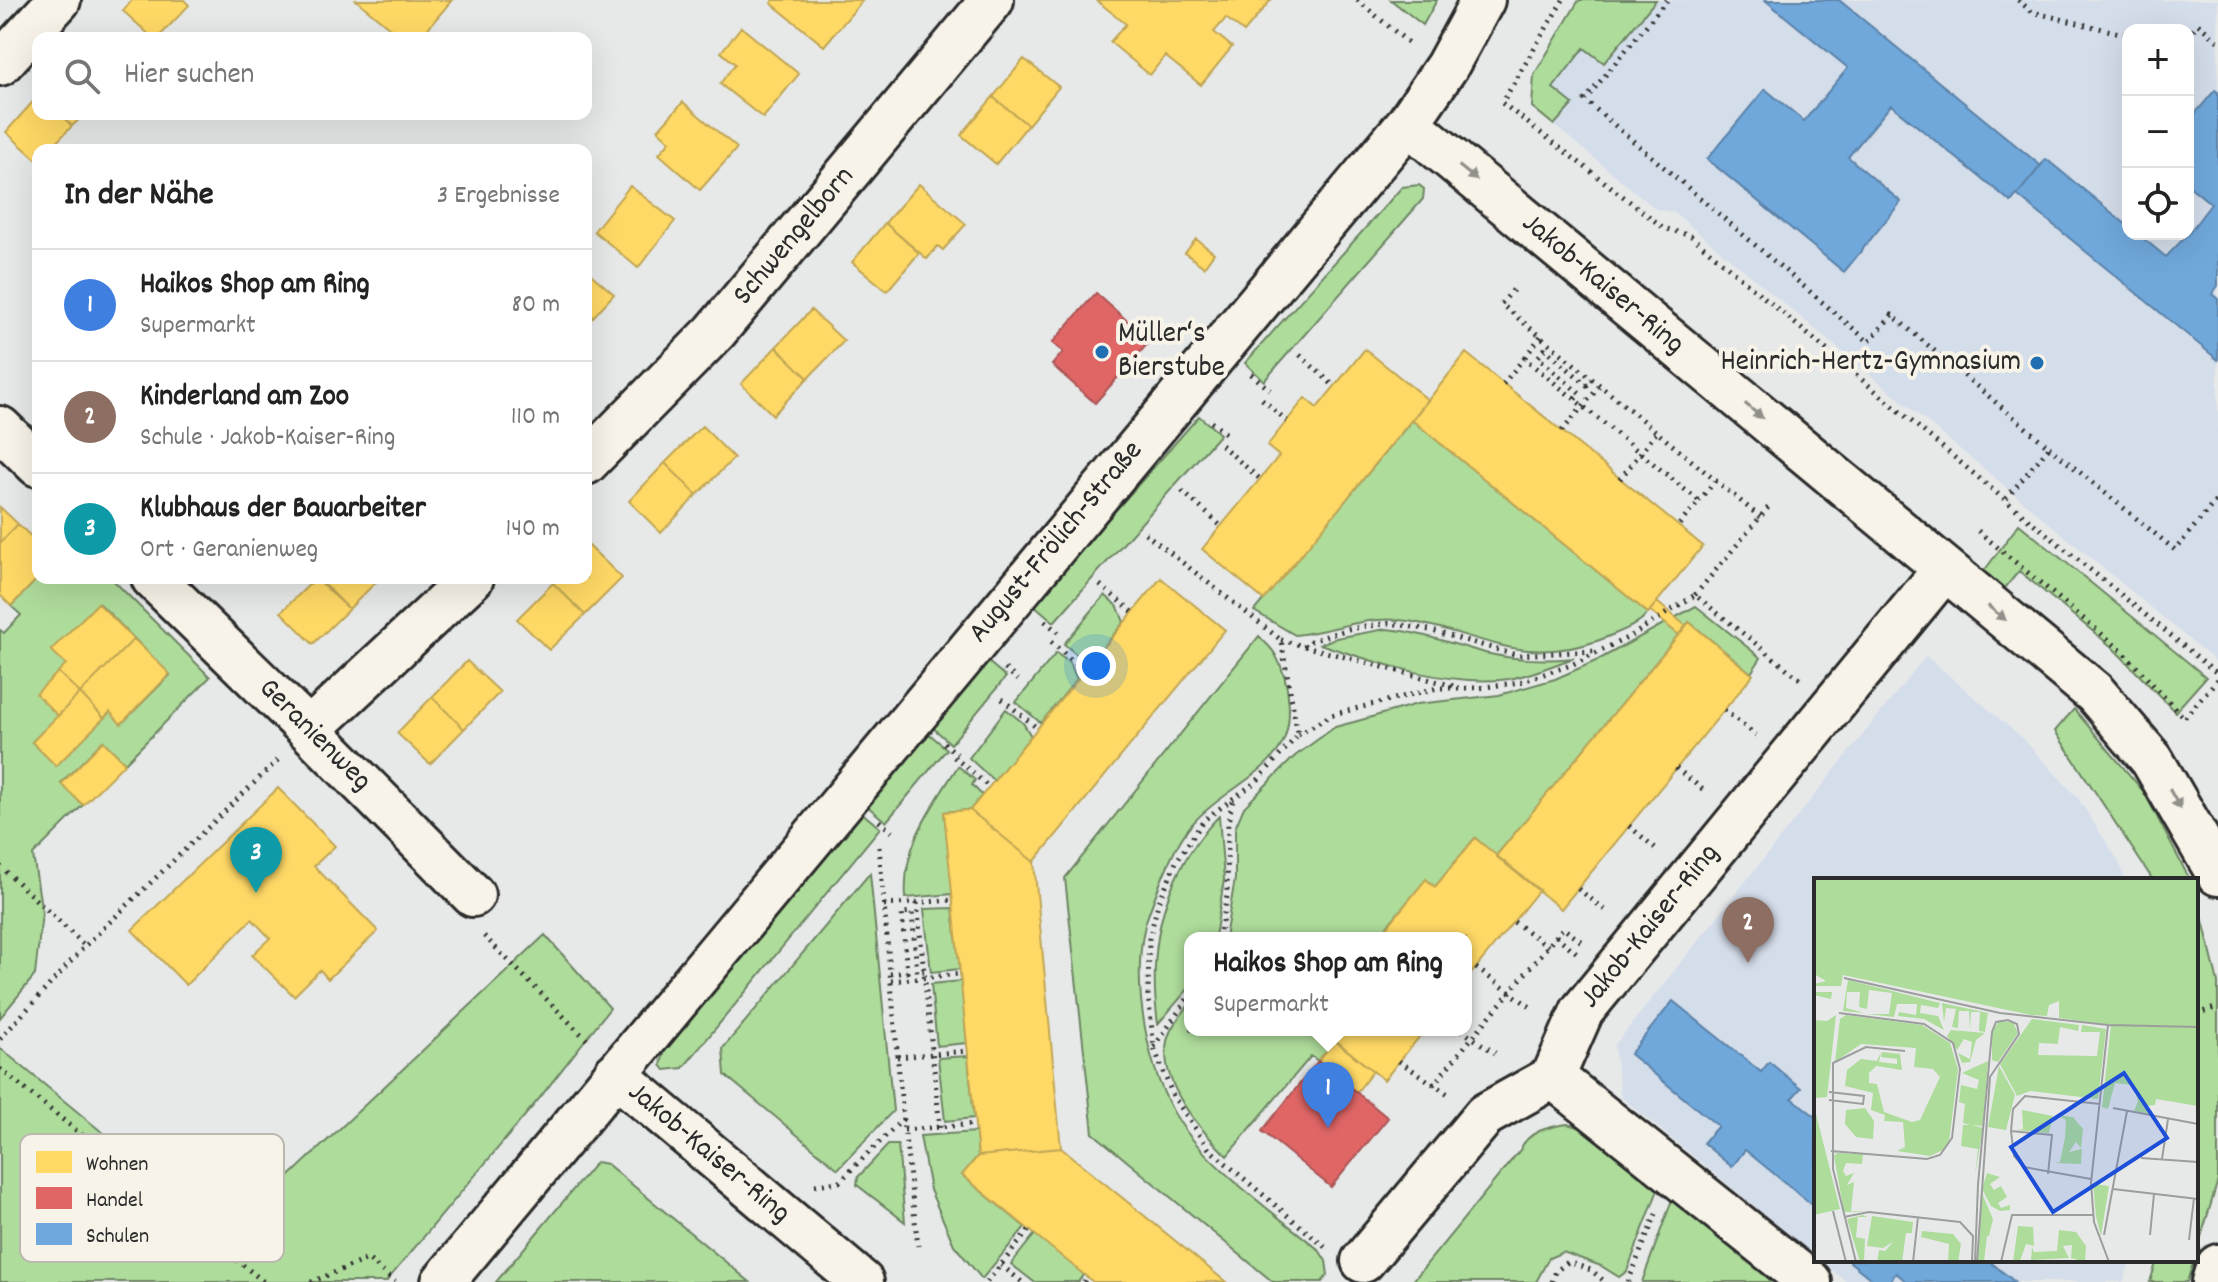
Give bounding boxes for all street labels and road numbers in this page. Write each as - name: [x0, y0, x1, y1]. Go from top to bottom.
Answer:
- street label: Schwengelborn: [724, 158, 866, 316]
- street label: Jakob-Kaiser-Ring: [1511, 204, 1693, 366]
- street label: August-Frölich-Straße: [959, 432, 1155, 654]
- street label: Geranienweg: [247, 669, 381, 803]
- street label: Jakob-Kaiser-Ring: [1571, 835, 1731, 1019]
- street label: Jakob-Kaiser-Ring: [617, 1073, 799, 1235]

